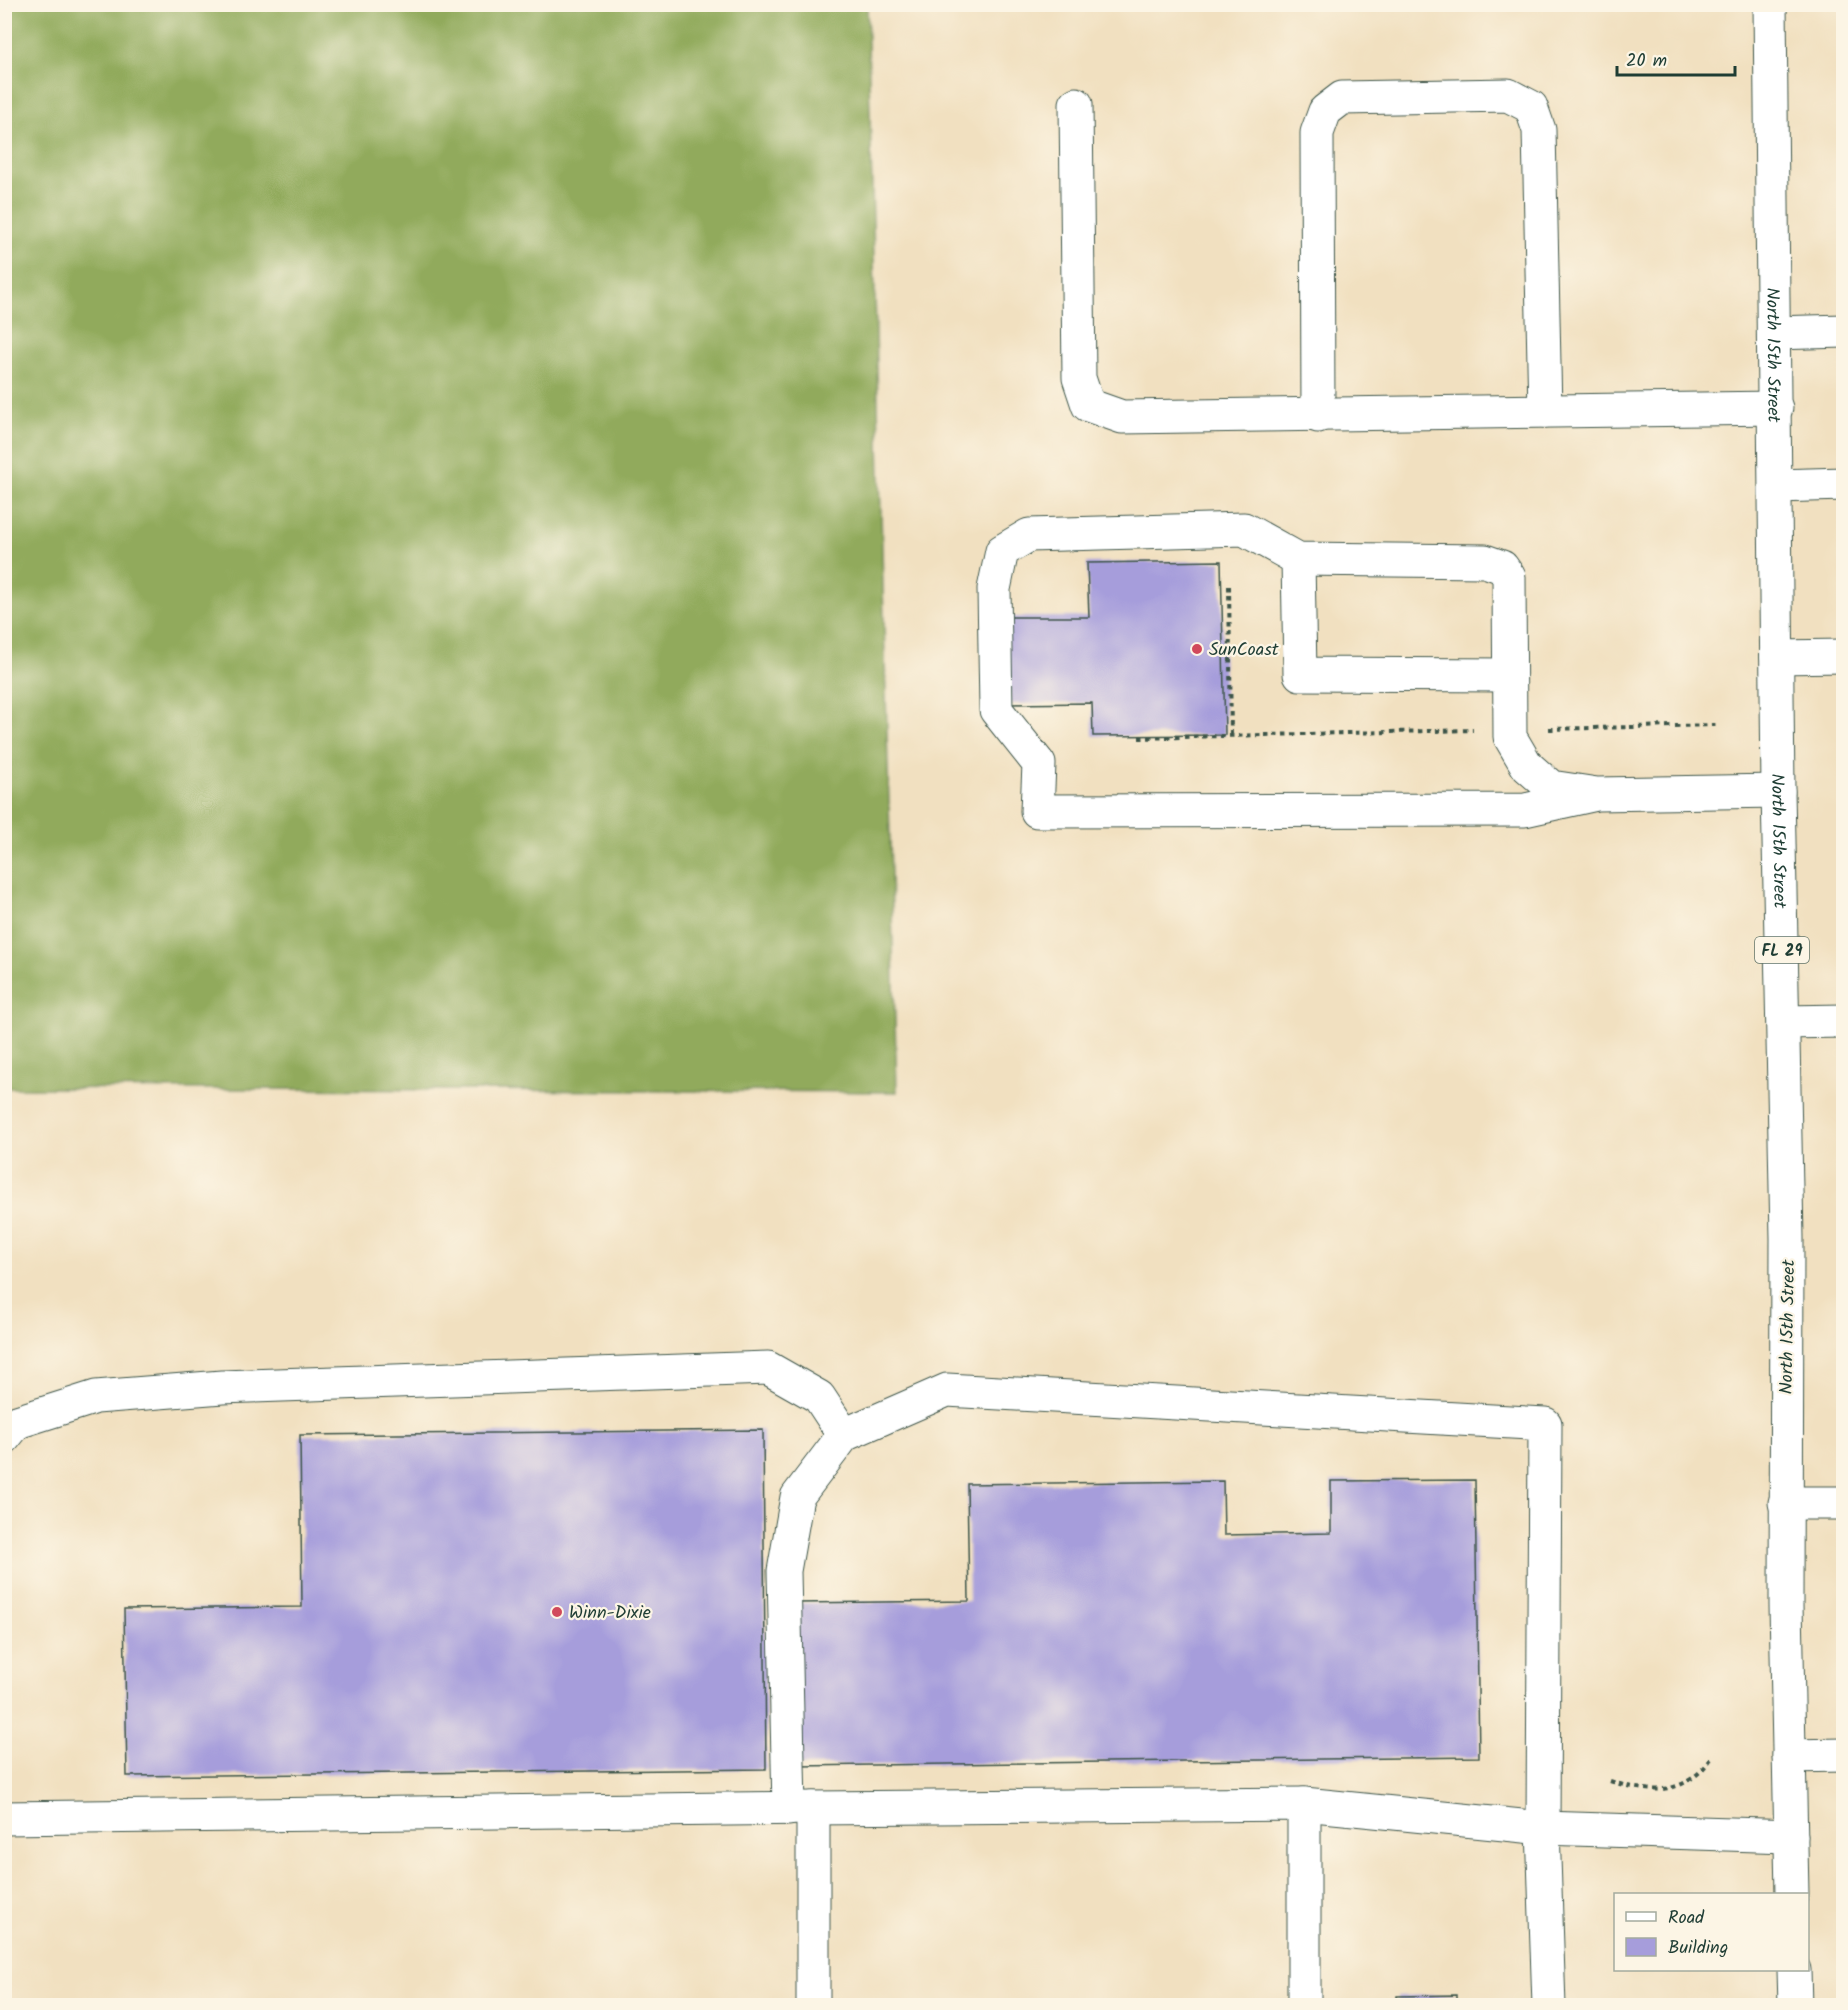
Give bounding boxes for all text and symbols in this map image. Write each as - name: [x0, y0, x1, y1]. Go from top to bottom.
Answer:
- scale bar: [1617, 39, 1736, 77]
- text: 20 m: [1626, 47, 1667, 76]
- street label: North 15th Street: [1757, 287, 1787, 424]
- place label: SunCoast: [1209, 636, 1280, 665]
- marker: SunCoast: [1190, 642, 1204, 656]
- street label: North 15th Street: [1762, 773, 1793, 910]
- road number: FL 29: [1755, 937, 1809, 963]
- street label: North 15th Street: [1773, 1258, 1804, 1395]
- place label: Winn-Dixie: [569, 1599, 651, 1628]
- marker: Winn-Dixie: [550, 1605, 564, 1619]
- legend: [1614, 1893, 1809, 1971]
- text: Road: [1668, 1904, 1705, 1933]
- text: Building: [1668, 1934, 1728, 1963]

